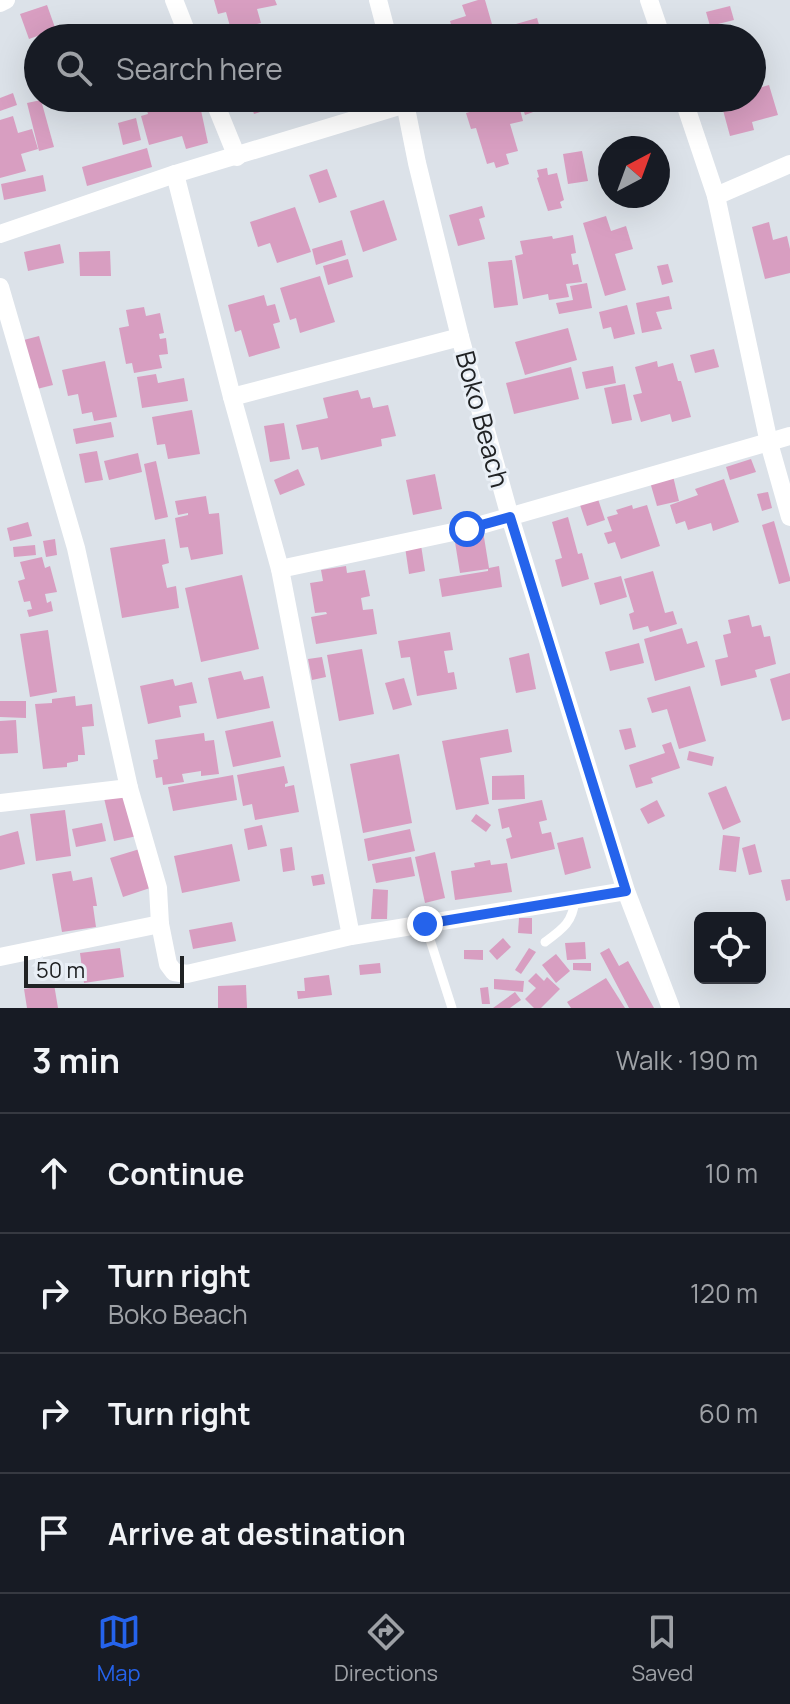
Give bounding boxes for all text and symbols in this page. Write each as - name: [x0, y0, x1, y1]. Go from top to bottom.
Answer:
- search box: [24, 24, 766, 112]
- icon: search: [52, 46, 96, 90]
- text: Search here: [116, 48, 283, 89]
- north arrow: [598, 136, 670, 208]
- street label: Boko Beach: [448, 347, 518, 491]
- route start: [449, 511, 485, 547]
- route end: [407, 906, 443, 942]
- map controls: [694, 912, 766, 984]
- button: locate: [694, 912, 766, 984]
- scale bar: [24, 952, 184, 988]
- text: 50 m: [36, 955, 85, 985]
- text: 3 min: [32, 1037, 120, 1083]
- text: Walk · 190 m: [616, 1042, 758, 1078]
- icon: ahead: [32, 1151, 76, 1195]
- text: Continue: [108, 1153, 244, 1194]
- text: 10 m: [705, 1155, 758, 1191]
- text: Turn right: [108, 1255, 251, 1296]
- icon: right: [32, 1271, 76, 1315]
- text: 120 m: [690, 1275, 758, 1311]
- text: Boko Beach: [108, 1296, 248, 1332]
- icon: right: [32, 1391, 76, 1435]
- text: Turn right: [108, 1393, 251, 1434]
- text: 60 m: [699, 1395, 758, 1431]
- icon: arrive: [32, 1511, 76, 1555]
- text: Arrive at destination: [108, 1513, 406, 1554]
- tab: Map: [97, 1610, 141, 1688]
- tab: Directions: [334, 1610, 438, 1688]
- tab: Saved: [631, 1610, 693, 1688]

